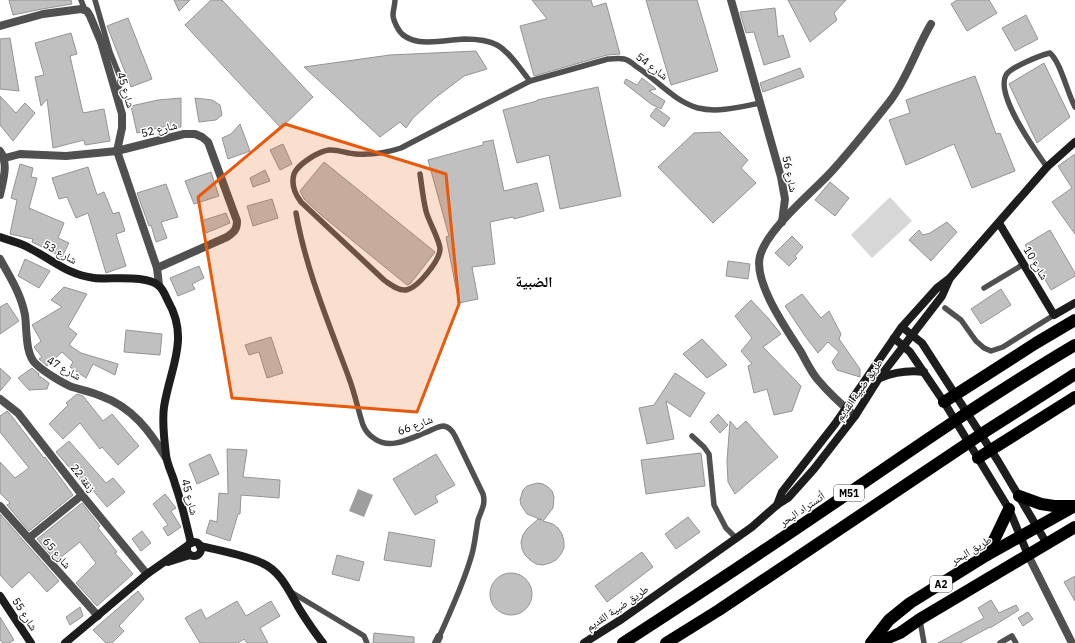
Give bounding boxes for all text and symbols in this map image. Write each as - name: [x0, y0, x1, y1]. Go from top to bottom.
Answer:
- street label: شارع 54: [633, 49, 671, 83]
- street label: شارع 45: [114, 70, 138, 110]
- street label: شارع 52: [139, 118, 179, 140]
- street label: شارع 56: [779, 155, 801, 193]
- street label: شارع 53: [41, 237, 79, 267]
- street label: شارع 10: [1021, 244, 1051, 282]
- district label: الضبية: [516, 272, 552, 291]
- street label: شارع 47: [45, 353, 83, 383]
- street label: طريق ضبية القديم: [832, 356, 886, 424]
- street label: شارع 66: [395, 412, 435, 438]
- street label: زنقة 22: [68, 461, 98, 495]
- street label: شارع 45: [178, 477, 202, 517]
- road number: M51: [834, 485, 864, 501]
- street label: أتستراد البحر: [776, 489, 827, 530]
- street label: طريق البحر: [947, 532, 994, 568]
- street label: شارع 65: [40, 535, 74, 571]
- road number: A2: [930, 576, 952, 592]
- street label: طريق ضبية القديم: [583, 582, 652, 635]
- street label: شارع 55: [9, 595, 41, 633]

